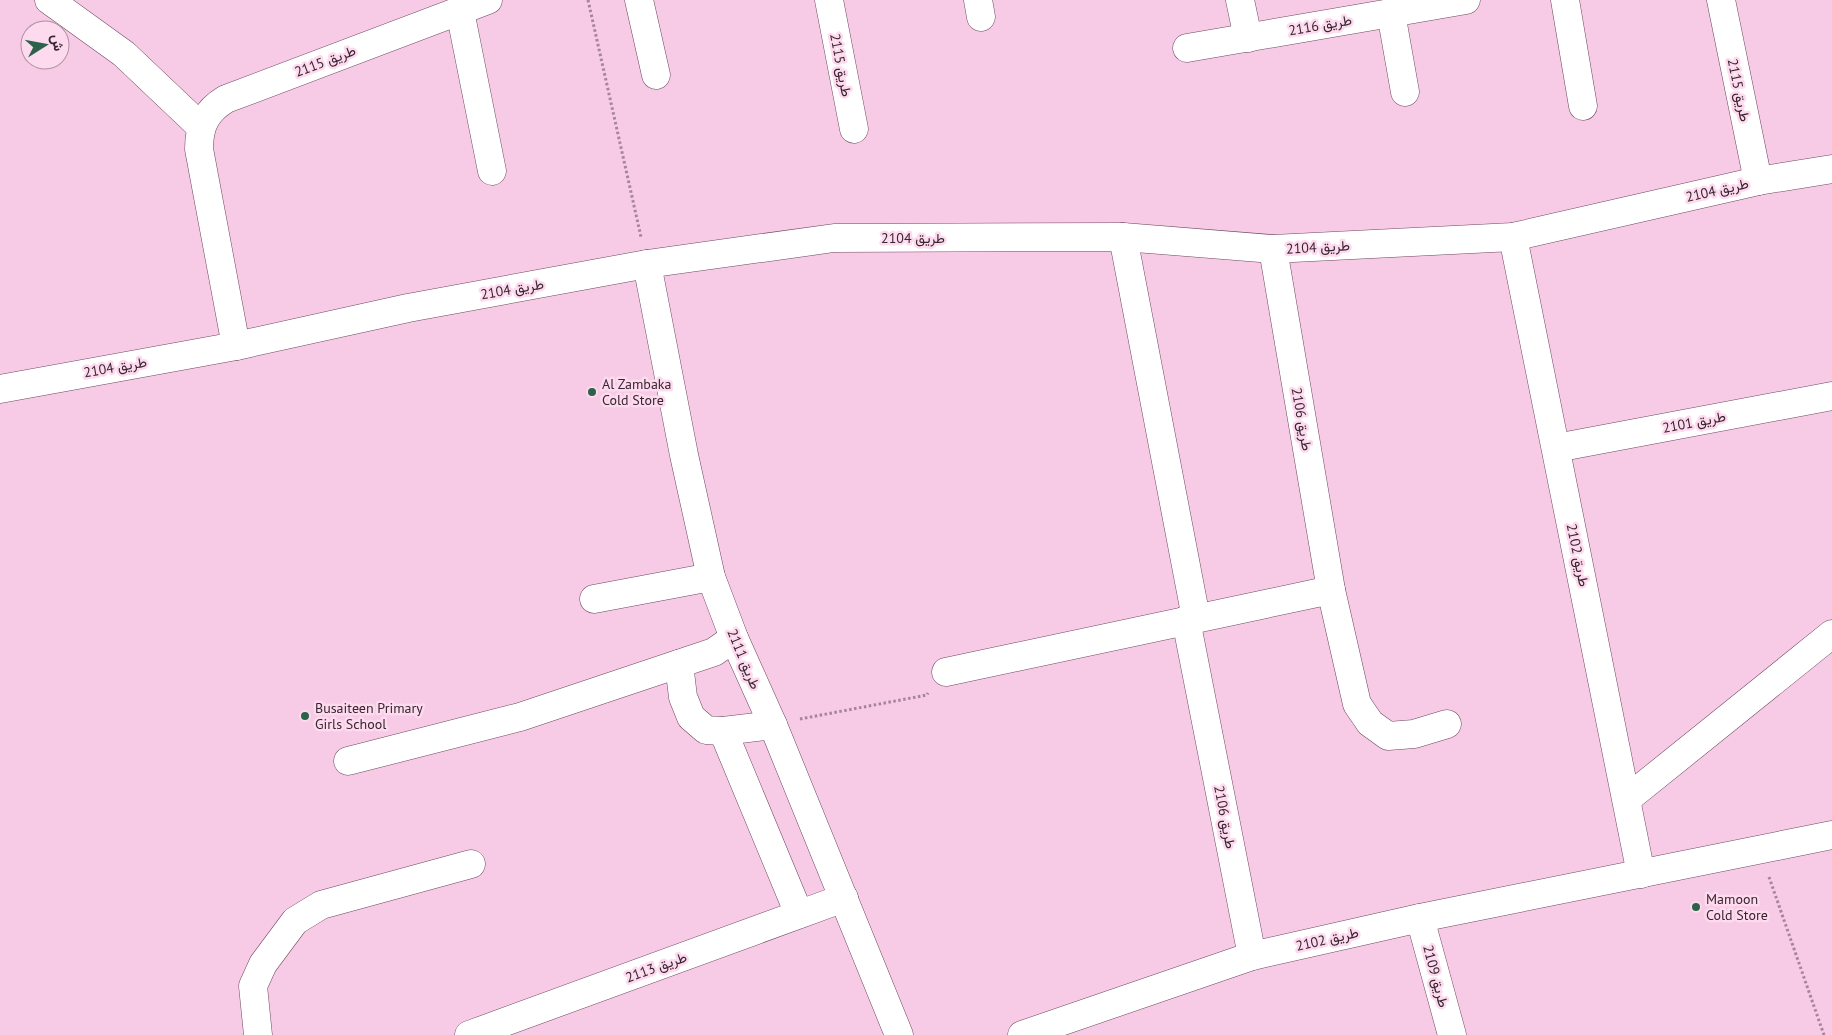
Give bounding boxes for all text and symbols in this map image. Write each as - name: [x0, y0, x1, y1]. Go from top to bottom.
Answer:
- street label: طريق 2116: [1287, 11, 1353, 39]
- north arrow: [20, 20, 70, 70]
- street label: طريق 2115: [826, 32, 856, 98]
- text: ش: [47, 33, 68, 53]
- street label: طريق 2115: [292, 41, 358, 81]
- street label: طريق 2115: [1724, 57, 1754, 123]
- street label: طريق 2104: [1684, 174, 1750, 206]
- street label: طريق 2104: [881, 229, 945, 247]
- street label: طريق 2104: [1286, 236, 1350, 258]
- street label: طريق 2104: [479, 275, 545, 303]
- street label: طريق 2104: [82, 353, 148, 381]
- place label: Al Zambaka Cold Store: [602, 375, 672, 409]
- marker: Al Zambaka Cold Store: [586, 386, 598, 398]
- street label: طريق 2106: [1288, 386, 1316, 452]
- street label: طريق 2101: [1661, 407, 1727, 437]
- street label: طريق 2102: [1563, 522, 1593, 588]
- street label: طريق 2111: [723, 626, 765, 692]
- place label: Busaiteen Primary Girls School: [315, 699, 423, 733]
- marker: Busaiteen Primary Girls School: [299, 710, 311, 722]
- street label: طريق 2106: [1210, 784, 1240, 850]
- place label: Mamoon Cold Store: [1706, 890, 1768, 924]
- marker: Mamoon Cold Store: [1690, 901, 1702, 913]
- street label: طريق 2102: [1294, 923, 1360, 955]
- street label: طريق 2109: [1419, 943, 1453, 1009]
- street label: طريق 2113: [623, 948, 689, 986]

